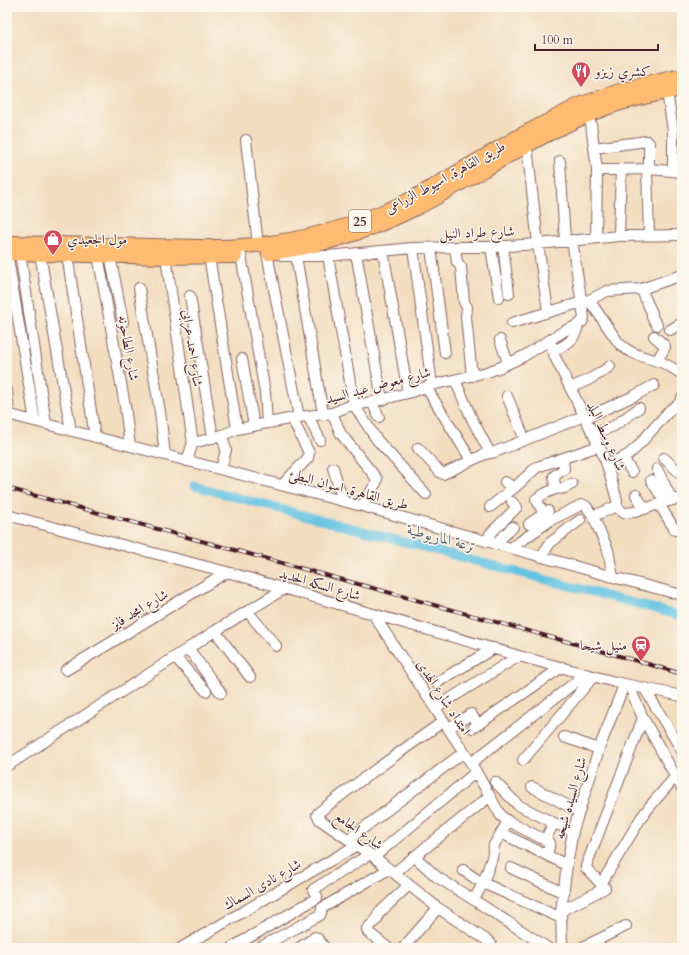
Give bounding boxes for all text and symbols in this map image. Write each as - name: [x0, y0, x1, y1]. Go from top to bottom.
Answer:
- scale bar: [535, 26, 658, 52]
- text: 100 m: [541, 32, 574, 48]
- restaurant icon: كشري زيزو: [570, 60, 592, 88]
- place label: كشري زيزو: [593, 62, 651, 83]
- street label: طريق القاهرة, اسيوط الزراعى: [382, 136, 509, 218]
- road number: 25: [349, 210, 371, 232]
- street label: شارع طراد النيل: [439, 222, 515, 245]
- shop icon: مول الجعيدي: [42, 228, 64, 256]
- place label: مول الجعيدي: [67, 230, 127, 251]
- street label: شارع احمد عرابى: [176, 308, 207, 388]
- street label: شارع الطاحونه: [111, 314, 144, 383]
- street label: شارع معوض عبد السيد: [323, 362, 433, 411]
- street label: شارع وسط البلد: [581, 398, 630, 475]
- street label: طريق القاهرة, اسوان البطئ: [287, 464, 410, 515]
- water label: ترعة الماريوطية: [403, 519, 479, 557]
- street label: شارع السكه الحديد: [276, 564, 363, 607]
- street label: شارع امجد فايز: [105, 585, 173, 637]
- station icon: منيل شيحا: [630, 634, 652, 662]
- place label: منيل شيحا: [580, 636, 627, 656]
- street label: امتداد شارع الهدى: [410, 656, 475, 740]
- street label: شارع السيده شيحه: [550, 755, 593, 842]
- street label: شارع الجامع: [328, 807, 387, 857]
- street label: شارع نادى السماك: [220, 854, 306, 916]

